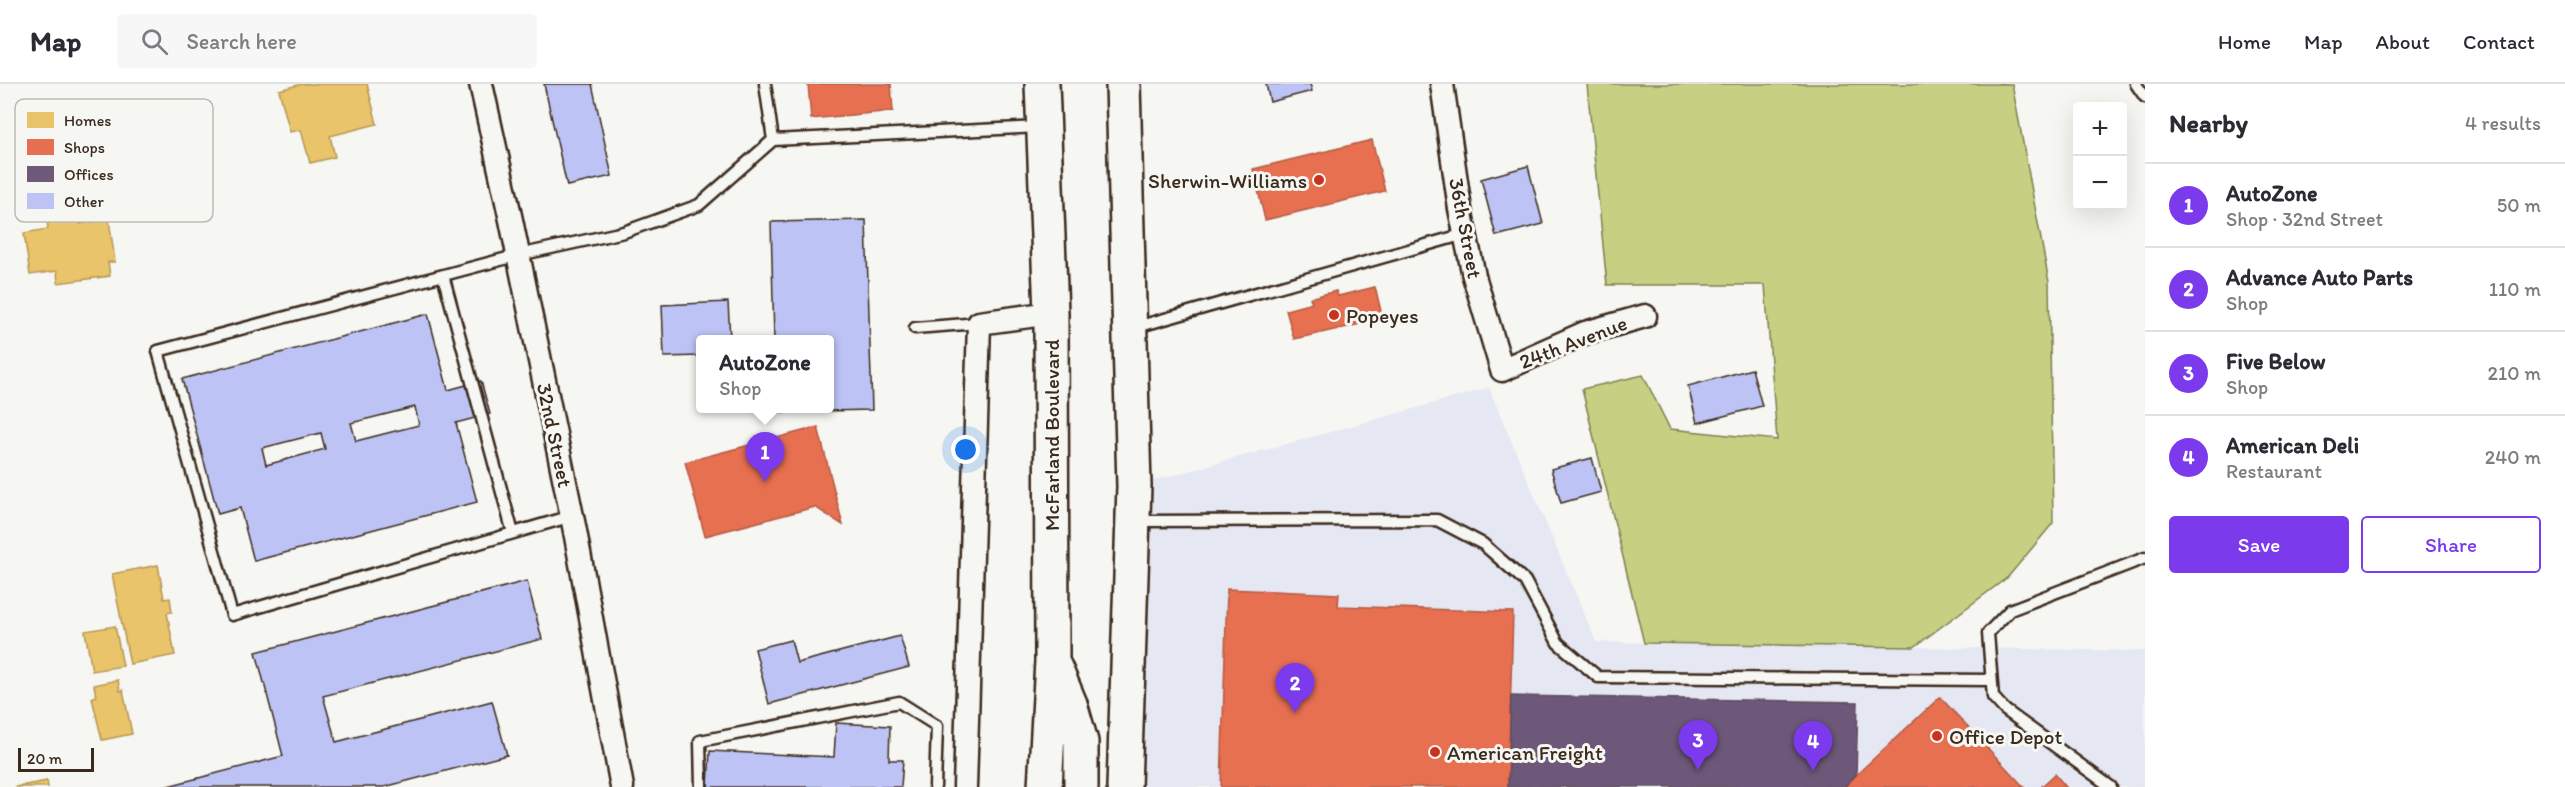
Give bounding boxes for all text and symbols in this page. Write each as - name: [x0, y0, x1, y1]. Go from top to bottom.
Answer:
- search box: [117, 14, 537, 68]
- text: Map: [30, 24, 81, 58]
- icon: search: [138, 25, 171, 58]
- text: Search here: [186, 28, 297, 55]
- text: Home: [2218, 29, 2271, 54]
- text: Map: [2304, 29, 2343, 54]
- text: About: [2376, 29, 2430, 54]
- text: Contact: [2463, 29, 2535, 54]
- legend: [15, 99, 213, 222]
- map controls: [2073, 102, 2127, 210]
- button: +: [2073, 102, 2127, 156]
- text: Nearby: [2169, 107, 2248, 139]
- text: Homes: [64, 111, 111, 130]
- text: 4 results: [2465, 111, 2541, 135]
- text: Shops: [64, 138, 105, 157]
- button: −: [2073, 156, 2127, 210]
- text: Offices: [64, 165, 114, 184]
- place label: Sherwin-Williams: [1148, 168, 1307, 193]
- marker: Sherwin-Williams: [1312, 173, 1326, 187]
- street label: 36th Street: [1444, 176, 1488, 280]
- text: AutoZone: [2226, 180, 2317, 207]
- text: Other: [64, 192, 104, 211]
- text: 1: [2184, 193, 2193, 217]
- text: 50 m: [2497, 193, 2541, 217]
- text: Shop · 32nd Street: [2226, 207, 2383, 231]
- text: Advance Auto Parts: [2226, 264, 2413, 291]
- text: 2: [2183, 277, 2194, 301]
- text: 110 m: [2489, 277, 2541, 301]
- text: Shop: [2226, 291, 2268, 315]
- place label: Popeyes: [1346, 303, 1419, 328]
- marker: Popeyes: [1327, 308, 1341, 322]
- street label: 24th Avenue: [1515, 310, 1631, 374]
- popup: [696, 335, 834, 413]
- street label: McFarland Boulevard: [1039, 338, 1064, 531]
- text: Five Below: [2226, 348, 2325, 375]
- text: AutoZone: [719, 349, 811, 376]
- text: 3: [2183, 361, 2194, 385]
- text: 210 m: [2488, 361, 2541, 385]
- text: Shop: [2226, 375, 2268, 399]
- text: Shop: [719, 376, 761, 400]
- street label: 32nd Street: [532, 380, 578, 490]
- pin: 1: [746, 432, 784, 482]
- text: American Deli: [2226, 432, 2359, 459]
- your location: [951, 435, 980, 464]
- text: 4: [2182, 445, 2195, 469]
- text: 240 m: [2485, 445, 2541, 469]
- text: Restaurant: [2226, 459, 2322, 483]
- button: Save: [2169, 516, 2349, 573]
- button: Share: [2361, 516, 2541, 573]
- pin: 2: [1276, 664, 1314, 713]
- pin: 3: [1678, 720, 1718, 770]
- pin: 4: [1794, 722, 1832, 771]
- place label: Office Depot: [1949, 724, 2062, 749]
- marker: Office Depot: [1930, 729, 1944, 743]
- place label: American Freight: [1447, 740, 1603, 765]
- scale bar: [18, 745, 94, 772]
- marker: American Freight: [1428, 745, 1442, 759]
- text: 20 m: [27, 749, 62, 768]

